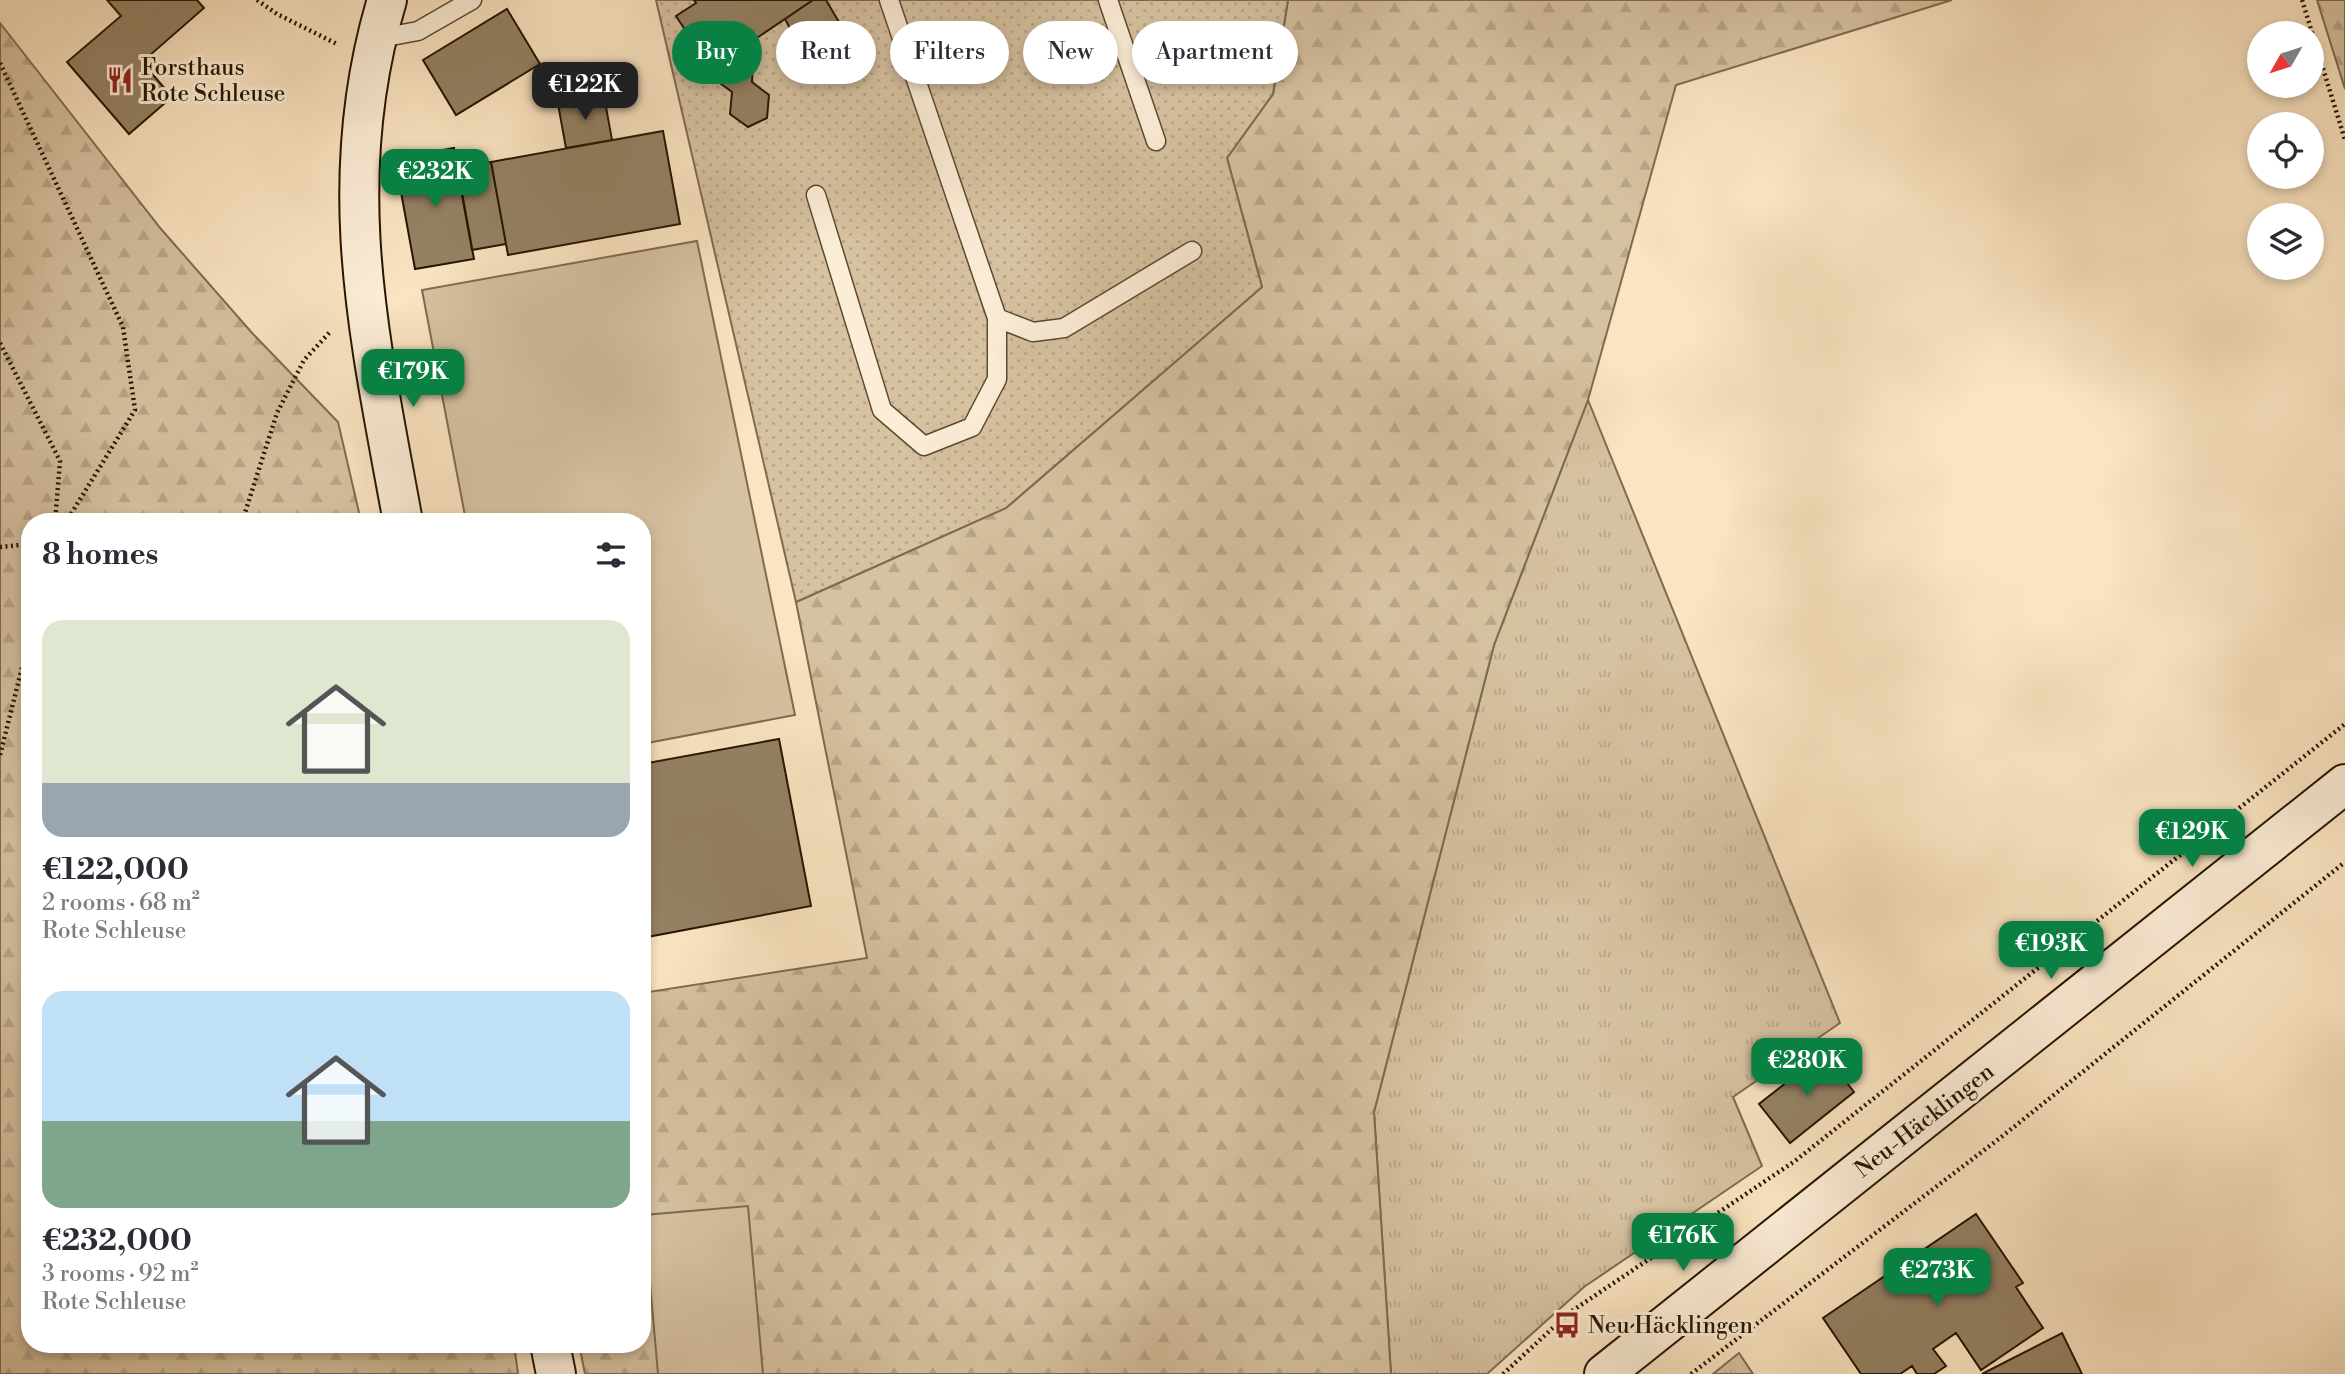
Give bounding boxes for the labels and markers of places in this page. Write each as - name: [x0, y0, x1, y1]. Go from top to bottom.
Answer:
- place label: Forsthaus Rote Schleuse: [141, 54, 285, 108]
- pin: €122K: [536, 62, 634, 122]
- restaurant icon: Forsthaus Rote Schleuse: [105, 65, 135, 95]
- pin: €232K: [386, 150, 484, 209]
- pin: €179K: [364, 350, 462, 409]
- pin: €129K: [2143, 810, 2241, 869]
- pin: €193K: [2002, 922, 2100, 981]
- pin: €280K: [1758, 1038, 1856, 1098]
- pin: €176K: [1634, 1214, 1732, 1273]
- pin: €273K: [1888, 1248, 1986, 1308]
- bus stop icon: Neu Häcklingen: [1552, 1310, 1582, 1340]
- place label: Neu Häcklingen: [1588, 1312, 1753, 1340]

